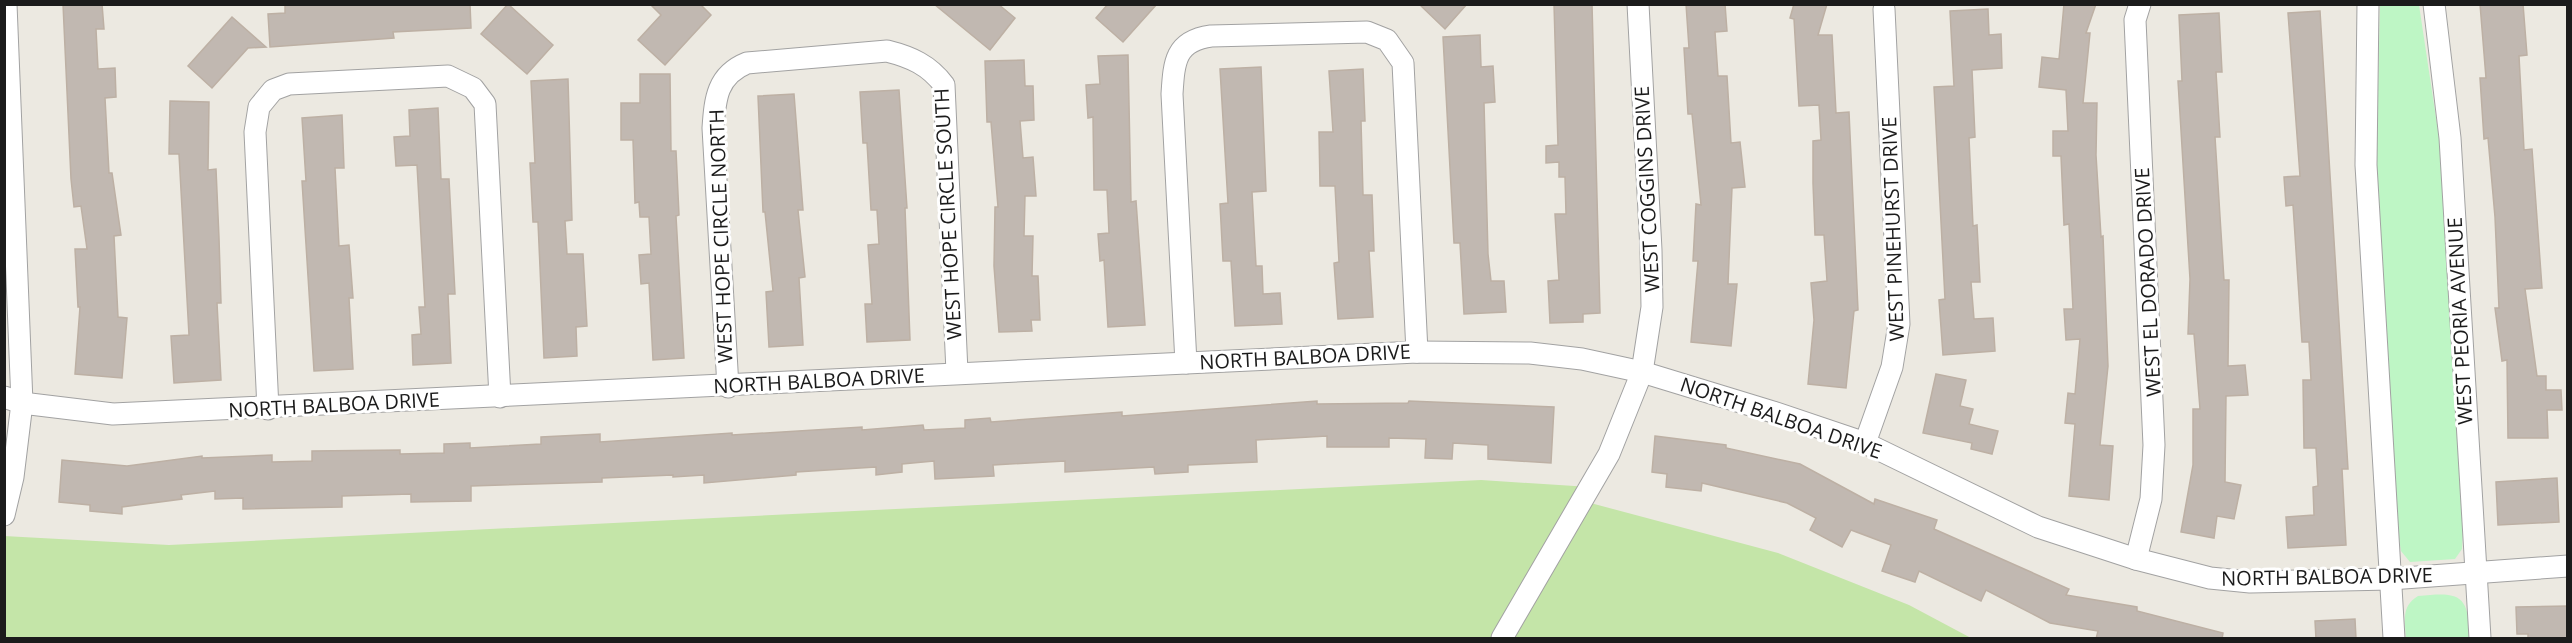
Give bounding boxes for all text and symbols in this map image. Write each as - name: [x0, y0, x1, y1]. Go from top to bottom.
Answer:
- street label: WEST COGGINS DRIVE: [1628, 85, 1665, 293]
- street label: WEST HOPE CIRCLE SOUTH: [927, 87, 968, 341]
- street label: WEST HOPE CIRCLE NORTH: [703, 109, 738, 363]
- street label: WEST PINEHURST DRIVE: [1875, 116, 1910, 342]
- street label: WEST EL DORADO DRIVE: [2128, 167, 2167, 397]
- street label: WEST PEORIA AVENUE: [2441, 217, 2478, 425]
- street label: NORTH BALBOA DRIVE: [1199, 337, 1411, 376]
- street label: NORTH BALBOA DRIVE: [713, 361, 925, 400]
- street label: NORTH BALBOA DRIVE: [1677, 370, 1886, 465]
- street label: NORTH BALBOA DRIVE: [228, 385, 440, 424]
- street label: NORTH BALBOA DRIVE: [2221, 561, 2433, 592]

